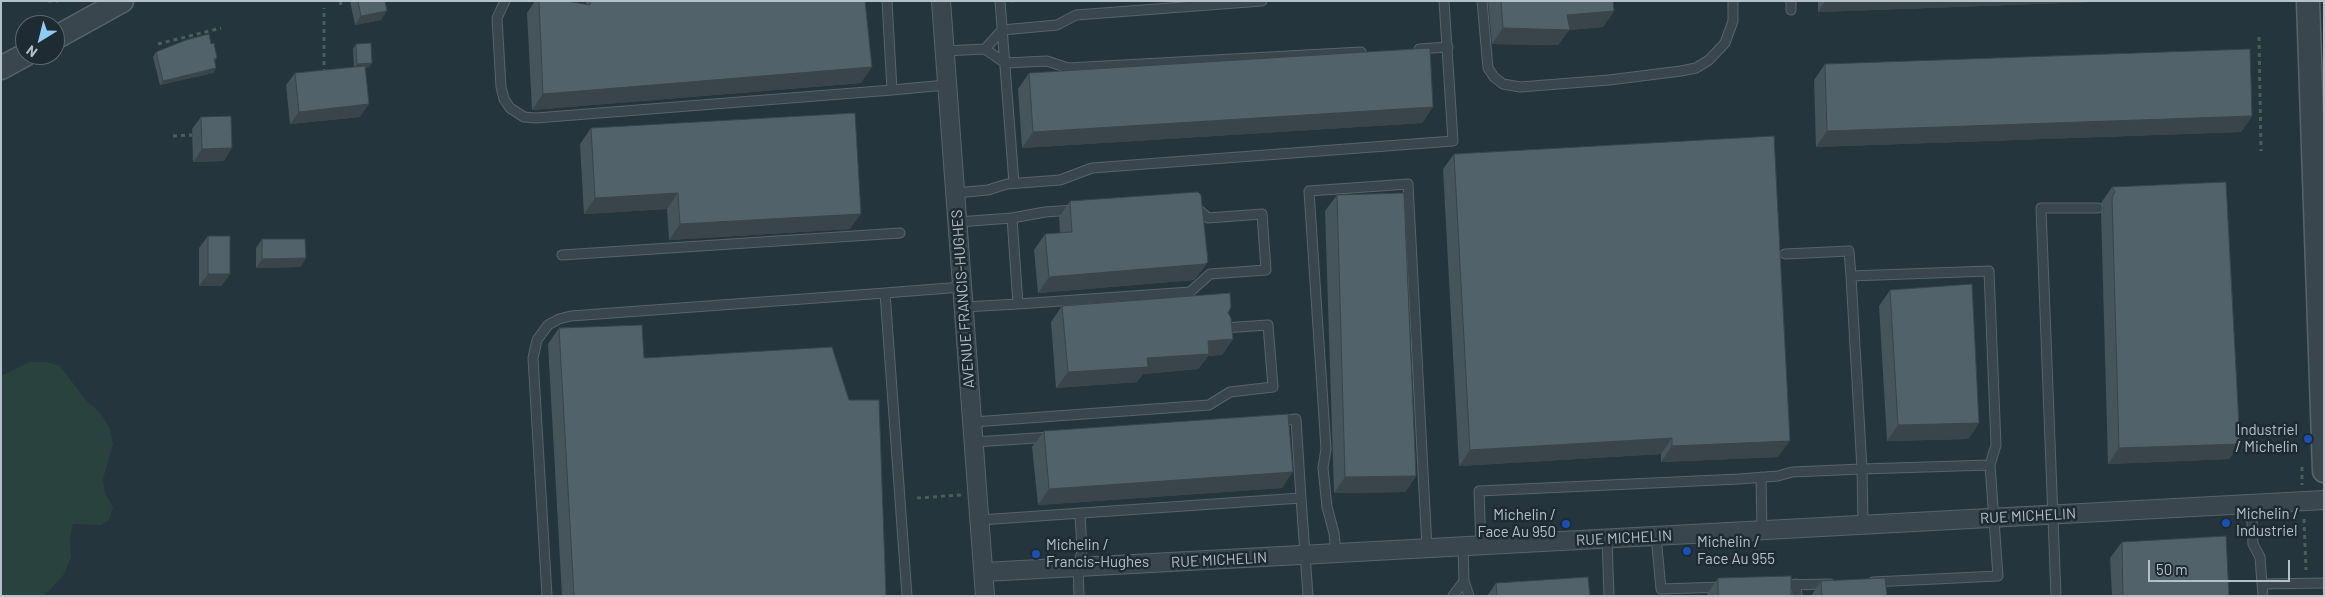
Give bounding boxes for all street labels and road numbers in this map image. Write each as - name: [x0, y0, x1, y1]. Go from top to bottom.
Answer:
- street label: AVENUE FRANCIS-HUGHES: [948, 209, 978, 389]
- street label: RUE MICHELIN: [1980, 504, 2076, 528]
- street label: RUE MICHELIN: [1576, 526, 1672, 550]
- street label: RUE MICHELIN: [1171, 548, 1267, 572]

